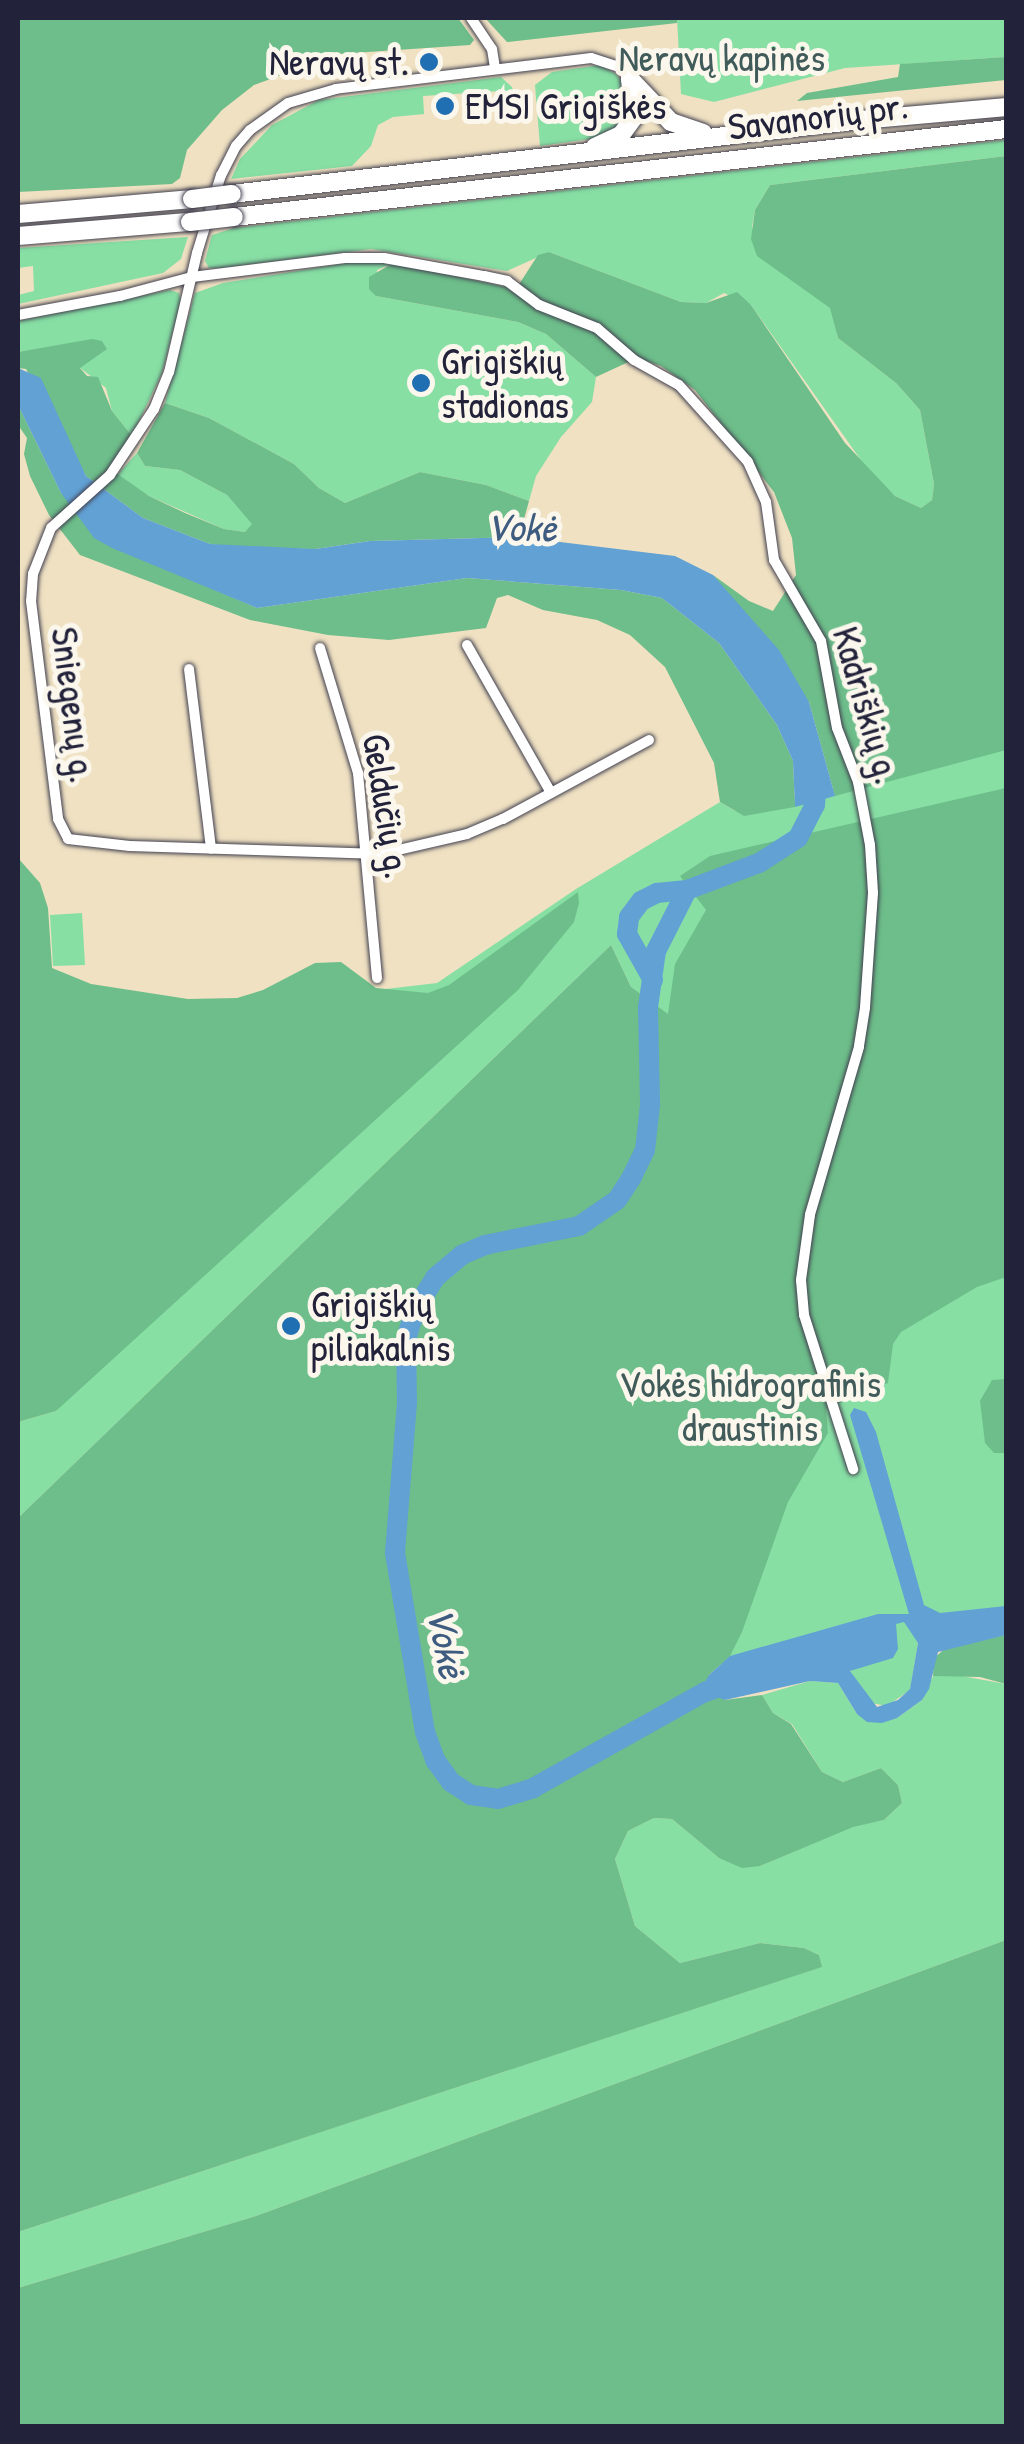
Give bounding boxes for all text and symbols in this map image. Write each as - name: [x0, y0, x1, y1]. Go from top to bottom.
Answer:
- park label: Neravų kapinės: [619, 35, 825, 81]
- place label: Neravų st.: [269, 39, 409, 85]
- marker: Neravų st.: [418, 51, 440, 73]
- street label: Savanorių pr.: [725, 82, 911, 150]
- place label: EMSI Grigiškės: [465, 83, 666, 129]
- marker: EMSI Grigiškės: [434, 95, 456, 117]
- place label: Grigiškių stadionas: [441, 338, 569, 428]
- marker: Grigiškių stadionas: [410, 372, 432, 394]
- water label: Vokė: [485, 501, 557, 551]
- street label: Kadriškių g.: [823, 622, 911, 788]
- street label: Sniegenų g.: [42, 625, 106, 785]
- street label: Geldučių g.: [353, 730, 421, 882]
- place label: Grigiškių piliakalnis: [311, 1281, 450, 1370]
- marker: Grigiškių piliakalnis: [280, 1315, 302, 1337]
- park label: Vokės hidrografinis draustinis: [619, 1361, 881, 1450]
- water label: Vokė: [418, 1603, 478, 1681]

